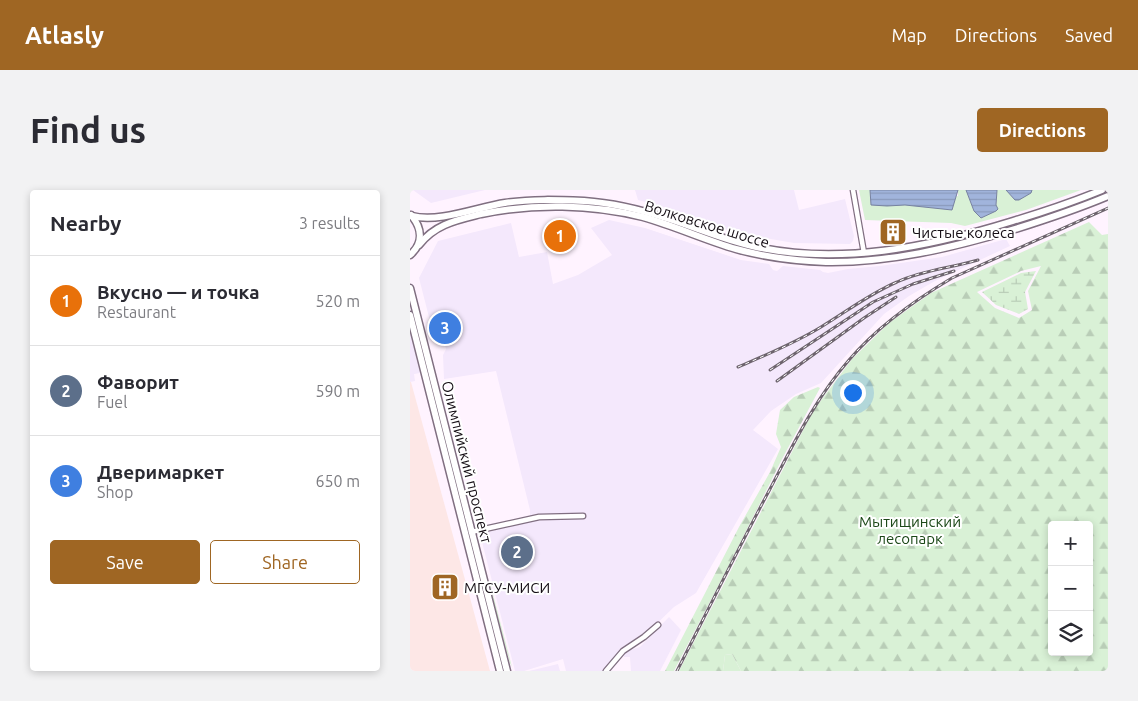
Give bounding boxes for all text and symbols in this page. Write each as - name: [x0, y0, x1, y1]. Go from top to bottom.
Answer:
- text: Atlasly: [25, 22, 104, 49]
- text: Map: [891, 25, 927, 45]
- text: Directions: [955, 25, 1037, 45]
- text: Saved: [1065, 25, 1113, 45]
- button: Directions: [977, 108, 1108, 152]
- text: Find us: [30, 110, 146, 150]
- street label: Волковское шоссе: [643, 197, 771, 251]
- text: Nearby: [50, 211, 121, 235]
- text: 3 results: [299, 214, 360, 232]
- pin: 1: [544, 217, 576, 255]
- building icon: Чистые колеса: [878, 217, 908, 247]
- place label: Чистые колеса: [912, 224, 1015, 241]
- text: Вкусно — и точка: [97, 281, 260, 303]
- text: 1: [61, 292, 71, 310]
- text: 520 m: [315, 292, 360, 310]
- text: Restaurant: [97, 303, 176, 321]
- pin: 3: [429, 309, 461, 347]
- text: Фаворит: [97, 371, 179, 393]
- street label: Олимпийский проспект: [439, 379, 495, 545]
- your location: [840, 380, 866, 406]
- text: 2: [61, 382, 71, 400]
- text: 590 m: [315, 382, 360, 400]
- text: Fuel: [97, 393, 127, 411]
- text: Дверимаркет: [97, 461, 224, 483]
- text: 3: [61, 472, 71, 490]
- text: 650 m: [315, 472, 360, 490]
- text: Shop: [97, 483, 133, 501]
- park label: Мытищинский лесопарк: [859, 513, 961, 547]
- map controls: [1048, 521, 1093, 656]
- button: +: [1048, 521, 1093, 566]
- pin: 2: [501, 533, 533, 571]
- button: Save: [50, 540, 200, 584]
- button: Share: [210, 540, 360, 584]
- button: −: [1048, 566, 1093, 611]
- building icon: МГСУ-МИСИ: [430, 572, 460, 602]
- place label: МГСУ-МИСИ: [464, 579, 550, 596]
- button: layers: [1048, 611, 1093, 656]

